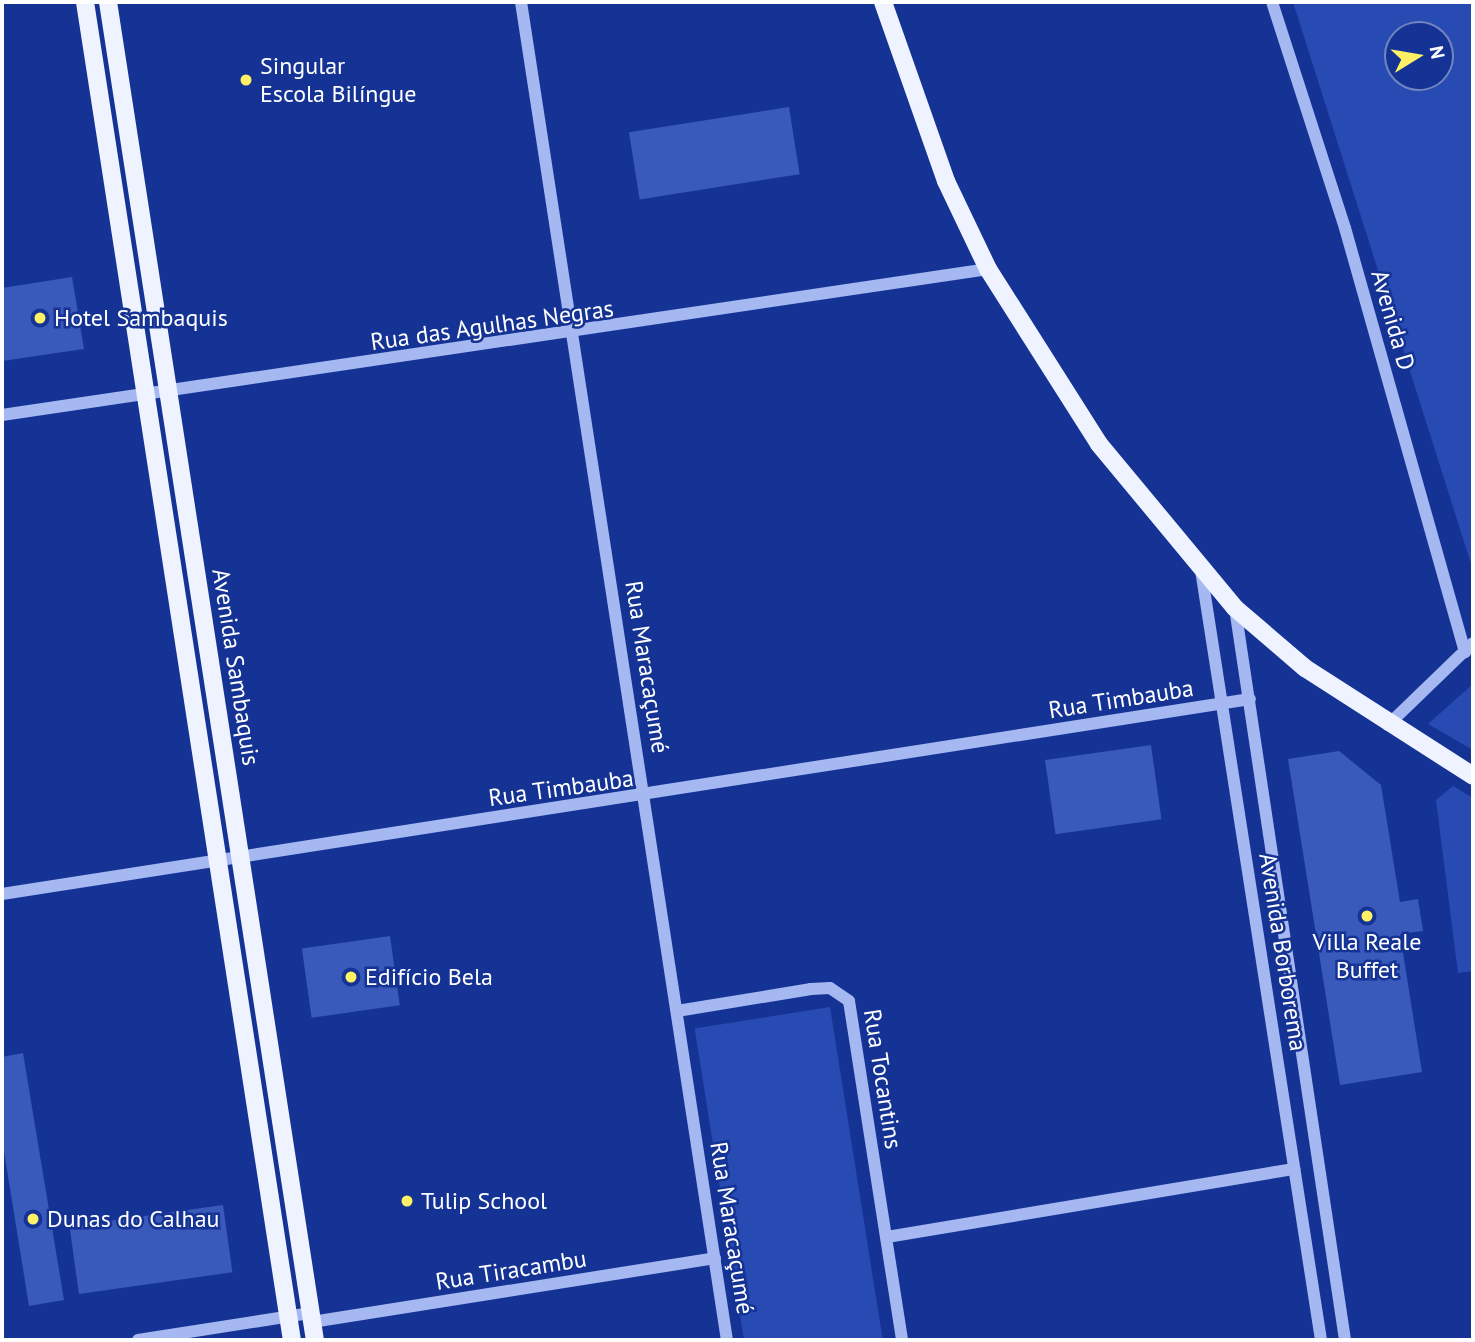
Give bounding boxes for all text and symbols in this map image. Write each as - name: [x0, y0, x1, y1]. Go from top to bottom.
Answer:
- north arrow: [1384, 21, 1454, 91]
- text: N: [1425, 44, 1451, 61]
- place label: Singular Escola Bilíngue: [260, 52, 416, 108]
- marker: Singular Escola Bilíngue: [238, 72, 254, 88]
- street label: Avenida D: [1365, 266, 1421, 374]
- street label: Rua das Agulhas Negras: [368, 294, 616, 356]
- place label: Hotel Sambaquis: [54, 304, 228, 332]
- marker: Hotel Sambaquis: [32, 310, 48, 326]
- street label: Avenida Sambaquis: [206, 567, 266, 767]
- street label: Rua Maracaçumé: [619, 579, 675, 755]
- street label: Rua Timbauba: [1046, 673, 1196, 725]
- street label: Rua Timbauba: [486, 763, 636, 813]
- street label: Avenida Borborema: [1253, 851, 1313, 1053]
- marker: Villa Reale Buffet: [1359, 908, 1375, 924]
- place label: Villa Reale Buffet: [1313, 928, 1421, 984]
- place label: Edifício Bela: [365, 963, 493, 991]
- marker: Edifício Bela: [343, 969, 359, 985]
- street label: Rua Tocantins: [858, 1007, 908, 1151]
- street label: Rua Maracaçumé: [704, 1140, 760, 1316]
- place label: Tulip School: [421, 1187, 547, 1215]
- marker: Tulip School: [399, 1193, 415, 1209]
- place label: Dunas do Calhau: [47, 1205, 220, 1233]
- marker: Dunas do Calhau: [25, 1211, 41, 1227]
- street label: Rua Tiracambu: [433, 1244, 589, 1296]

